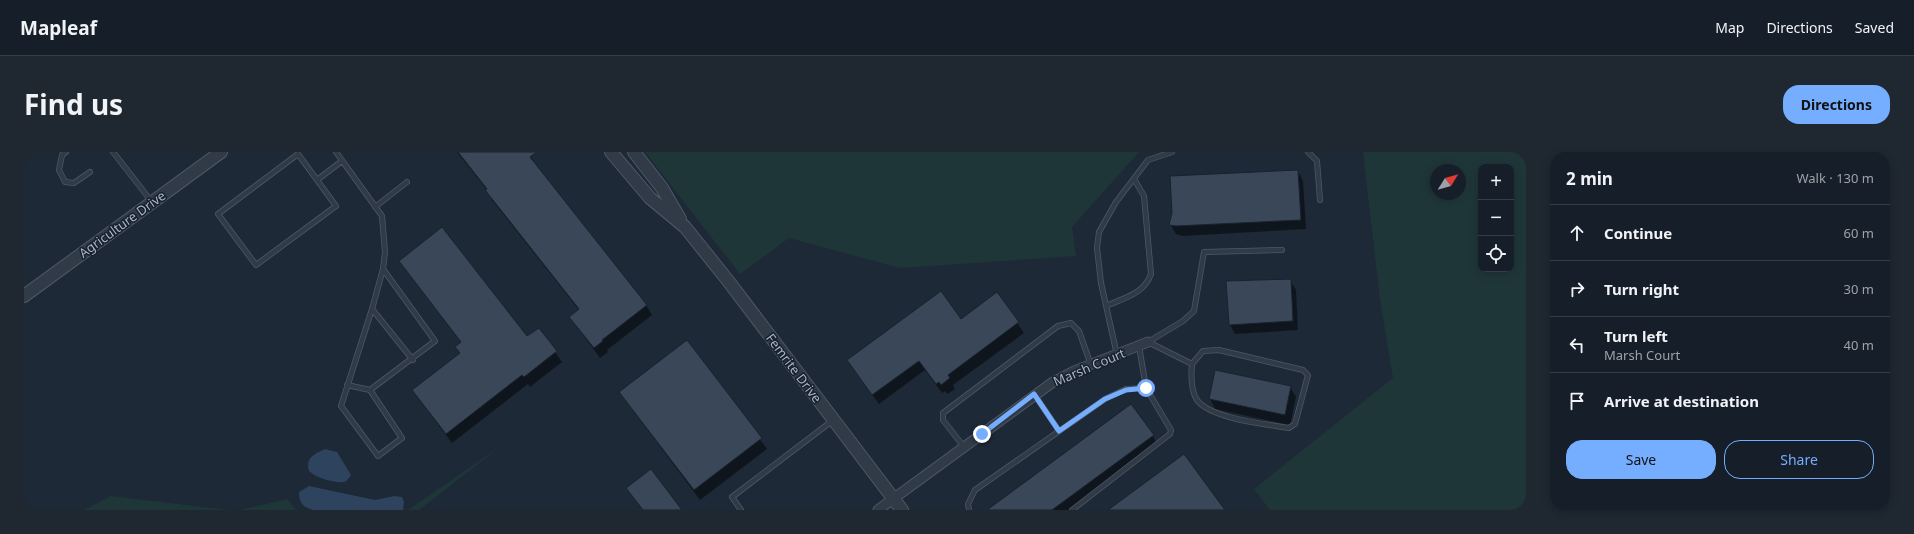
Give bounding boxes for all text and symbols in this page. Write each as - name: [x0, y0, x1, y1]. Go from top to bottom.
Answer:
- text: Mapleaf: [20, 15, 97, 41]
- text: Map: [1715, 18, 1744, 37]
- text: Directions: [1766, 18, 1833, 37]
- text: Saved: [1855, 18, 1894, 37]
- text: Find us: [24, 85, 123, 123]
- button: Directions: [1783, 85, 1890, 124]
- north arrow: [1430, 164, 1466, 200]
- map controls: [1478, 164, 1514, 272]
- button: +: [1478, 164, 1514, 200]
- text: 2 min: [1566, 167, 1613, 190]
- text: Walk · 130 m: [1796, 169, 1874, 187]
- street label: Agriculture Drive: [75, 186, 169, 262]
- button: −: [1478, 200, 1514, 236]
- icon: ahead: [1566, 222, 1588, 244]
- text: Continue: [1604, 223, 1672, 243]
- text: 60 m: [1844, 224, 1874, 242]
- button: locate: [1478, 236, 1514, 272]
- icon: right: [1566, 278, 1588, 300]
- text: Turn right: [1604, 279, 1679, 299]
- text: 30 m: [1844, 280, 1874, 298]
- text: Turn left: [1604, 326, 1668, 346]
- street label: Femrite Drive: [762, 330, 826, 406]
- icon: left: [1566, 334, 1588, 356]
- text: 40 m: [1844, 336, 1874, 354]
- street label: Marsh Court: [1050, 344, 1128, 390]
- text: Marsh Court: [1604, 346, 1680, 364]
- route start: [1137, 379, 1155, 397]
- icon: arrive: [1566, 390, 1588, 412]
- text: Arrive at destination: [1604, 391, 1759, 411]
- route end: [973, 425, 991, 443]
- button: Save: [1566, 440, 1716, 479]
- button: Share: [1724, 440, 1874, 479]

